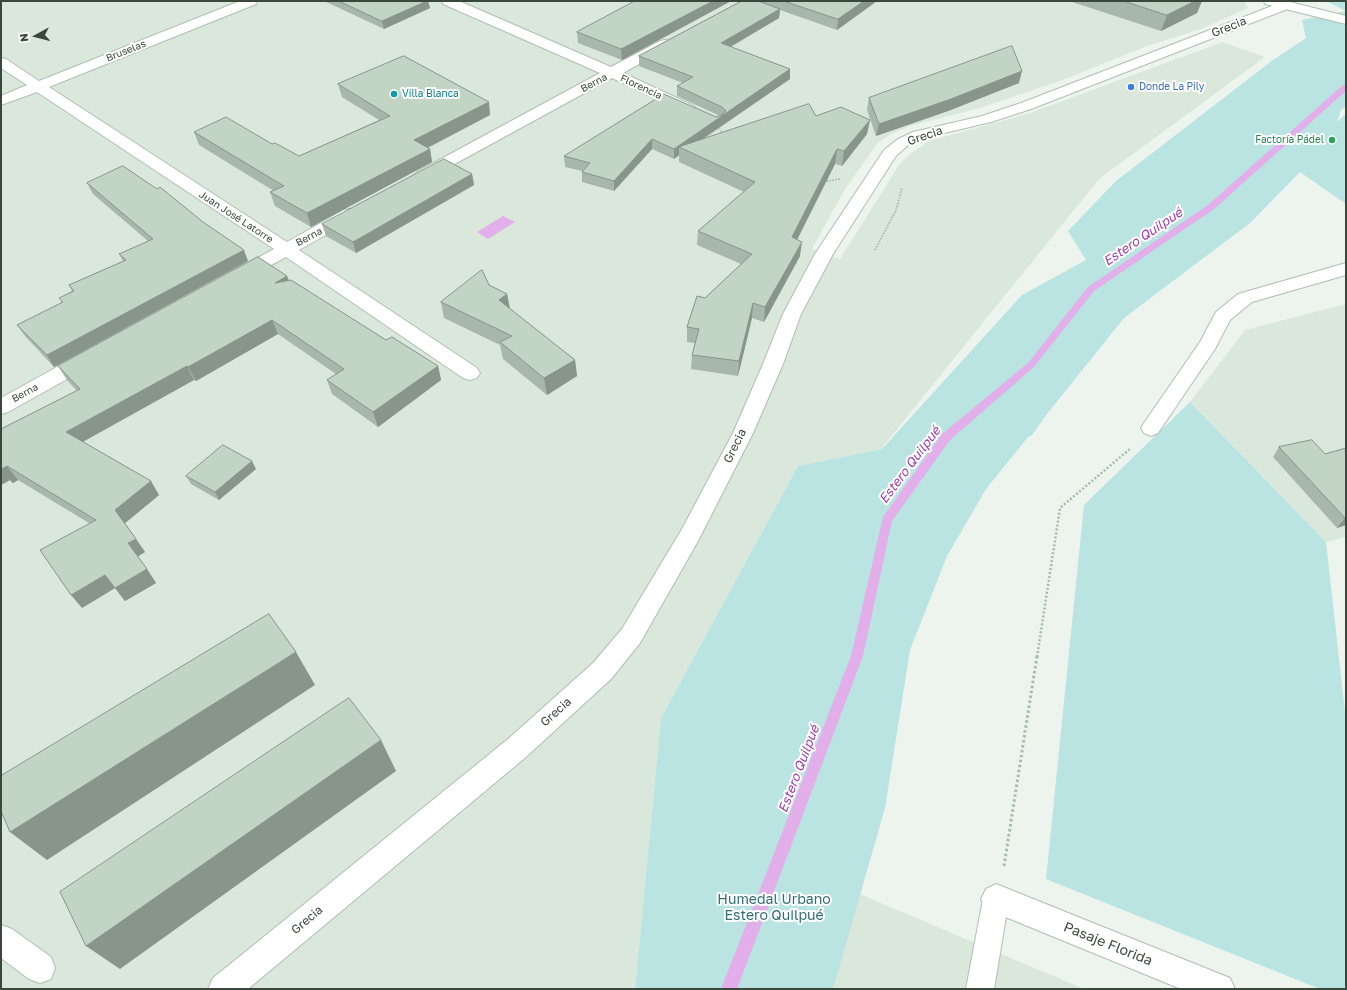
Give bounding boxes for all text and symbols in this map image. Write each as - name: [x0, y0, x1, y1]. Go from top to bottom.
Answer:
- street label: Grecia: [1209, 13, 1249, 41]
- north arrow: [16, 16, 56, 56]
- text: N: [17, 33, 31, 42]
- street label: Bruselas: [104, 38, 148, 64]
- street label: Berna: [579, 71, 609, 95]
- street label: Florencia: [618, 72, 664, 102]
- place label: Donde La Pily: [1139, 81, 1204, 93]
- marker: Donde La Pily: [1126, 82, 1136, 92]
- place label: Villa Blanca: [402, 88, 459, 100]
- marker: Villa Blanca: [389, 89, 399, 99]
- street label: Grecia: [905, 123, 945, 149]
- place label: Factoría Pádel: [1255, 134, 1324, 146]
- marker: Factoría Pádel: [1327, 135, 1337, 145]
- street label: Juan José Latorre: [197, 189, 275, 245]
- water label: Estero Quilpué: [1100, 205, 1186, 269]
- street label: Berna: [294, 225, 324, 249]
- street label: Berna: [10, 381, 40, 405]
- water label: Estero Quilpué: [876, 424, 944, 506]
- street label: Grecia: [721, 426, 749, 466]
- street label: Grecia: [538, 694, 574, 730]
- water label: Estero Quilpué: [775, 723, 823, 815]
- park label: Humedal Urbano Estero Quilpué: [717, 892, 831, 924]
- street label: Grecia: [288, 903, 326, 937]
- street label: Pasaje Florida: [1061, 919, 1155, 969]

